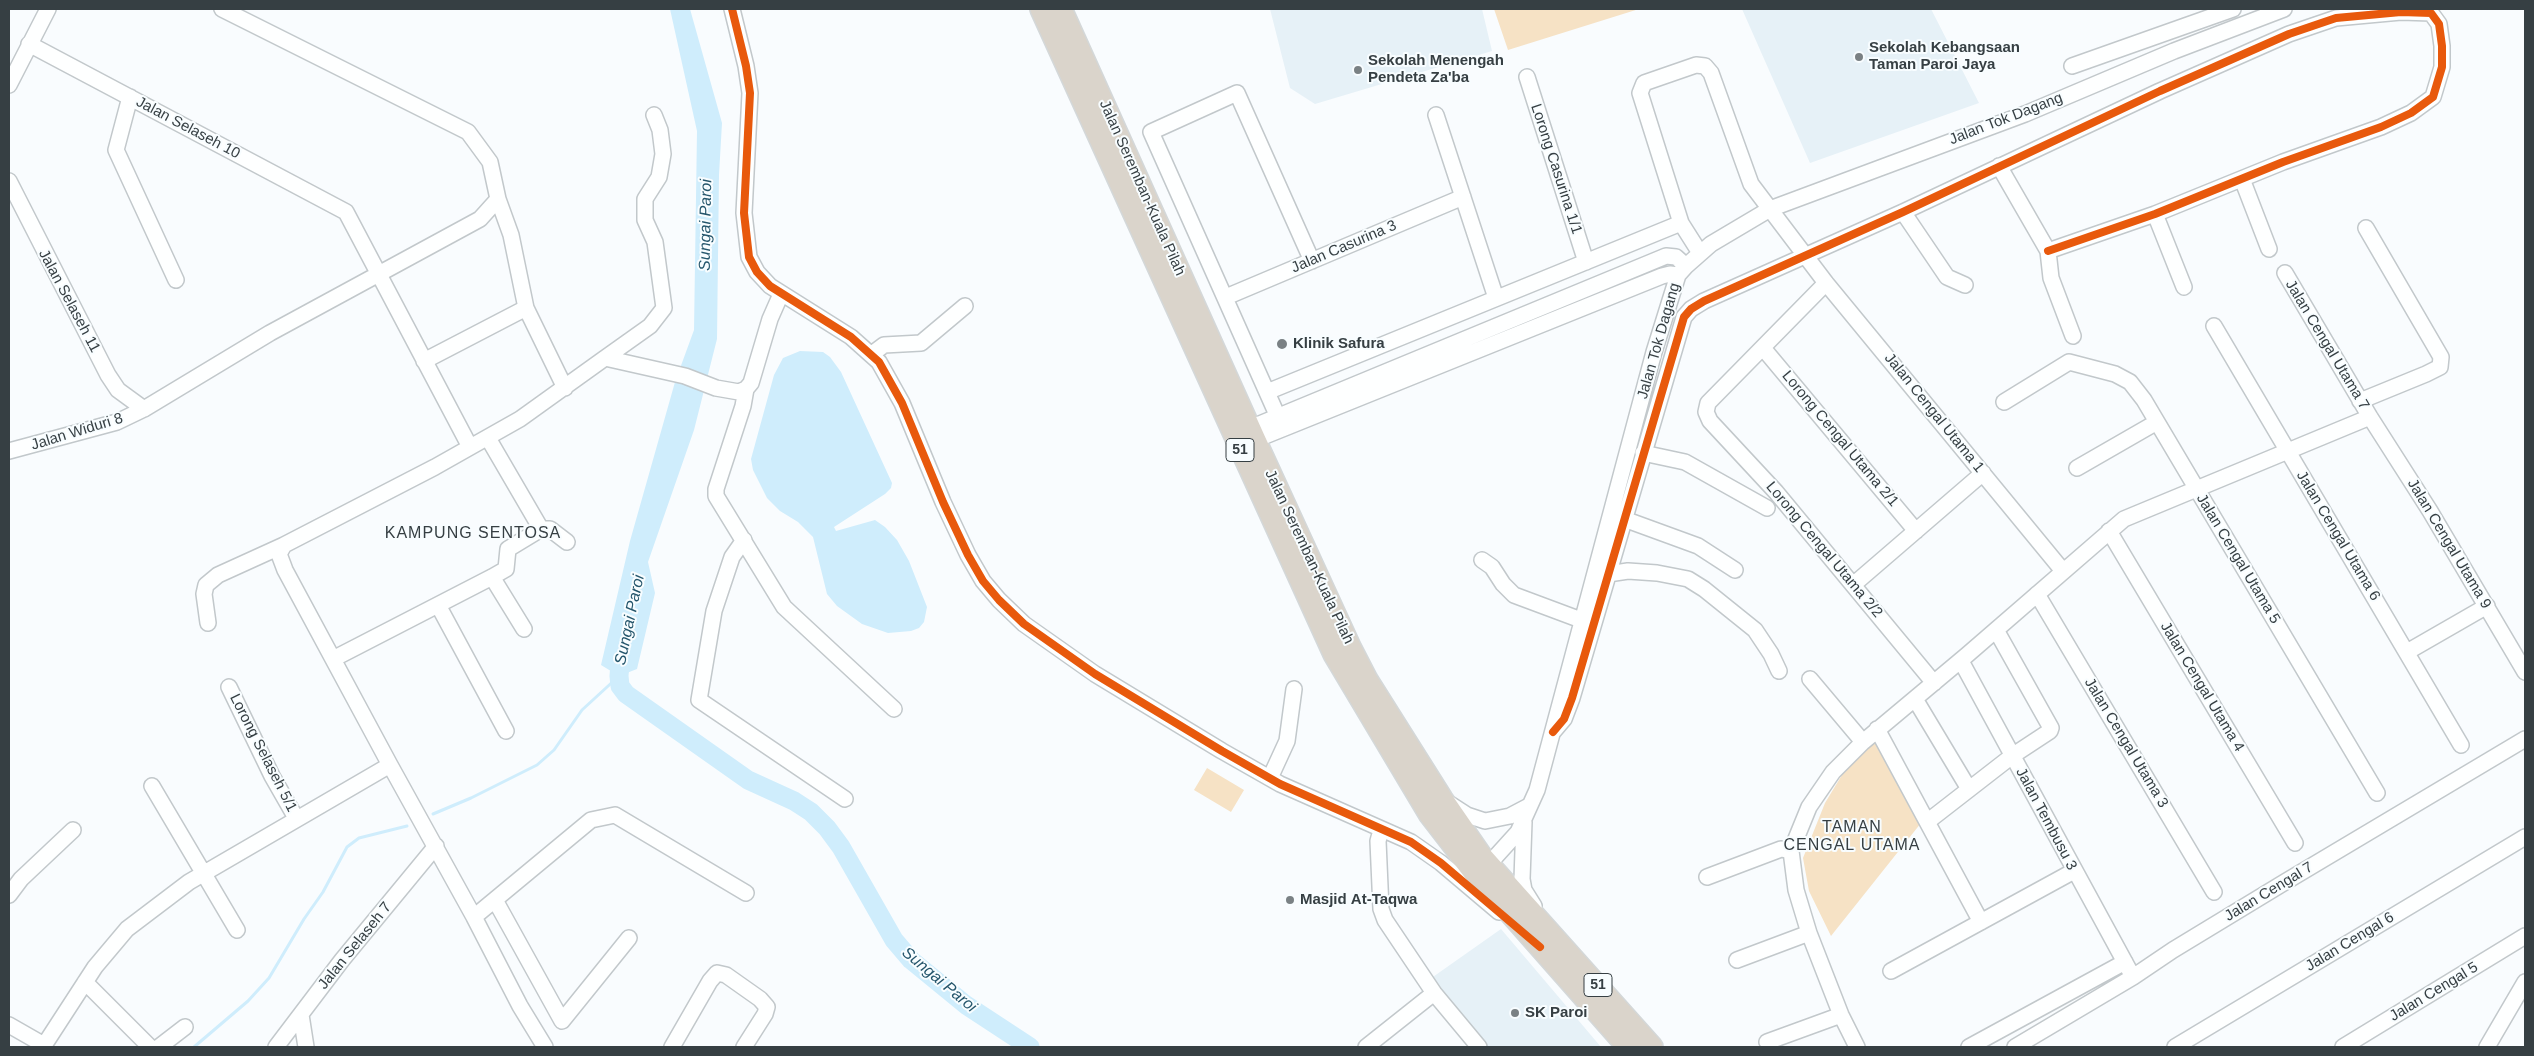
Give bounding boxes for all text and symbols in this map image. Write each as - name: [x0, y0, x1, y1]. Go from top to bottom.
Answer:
- place label: Sekolah Kebangsaan Taman Paroi Jaya: [1869, 39, 2020, 74]
- marker: Sekolah Kebangsaan Taman Paroi Jaya: [1853, 51, 1865, 63]
- place label: Sekolah Menengah Pendeta Za'ba: [1368, 52, 1504, 87]
- marker: Sekolah Menengah Pendeta Za'ba: [1352, 64, 1364, 76]
- street label: Jalan Tok Dagang: [1947, 89, 2065, 149]
- street label: Jalan Selaseh 10: [133, 93, 243, 163]
- street label: Jalan Seremban-Kuala Pilah: [1095, 98, 1189, 278]
- street label: Lorong Casurina 1/1: [1526, 102, 1586, 236]
- water label: Sungai Paroi: [696, 179, 716, 271]
- street label: Jalan Casurina 3: [1289, 217, 1399, 277]
- street label: Jalan Selaseh 11: [34, 246, 104, 356]
- street label: Jalan Cengal Utama 7: [2281, 277, 2373, 413]
- street label: Jalan Tok Dagang: [1634, 281, 1684, 401]
- place label: Klinik Safura: [1293, 335, 1385, 353]
- marker: Klinik Safura: [1275, 337, 1289, 351]
- street label: Jalan Cengal Utama 1: [1880, 350, 1988, 476]
- street label: Lorong Cengal Utama 2/1: [1778, 367, 1902, 511]
- street label: Jalan Widuri 8: [29, 409, 125, 455]
- road number: 51: [1226, 438, 1254, 462]
- street label: Jalan Seremban-Kuala Pilah: [1261, 467, 1357, 647]
- street label: Jalan Cengal Utama 6: [2292, 468, 2384, 604]
- street label: Jalan Cengal Utama 9: [2403, 476, 2495, 612]
- street label: Lorong Cengal Utama 2/2: [1762, 478, 1886, 622]
- street label: Jalan Cengal Utama 5: [2192, 491, 2284, 627]
- district label: KAMPUNG SENTOSA: [383, 524, 563, 544]
- water label: Sungai Paroi: [611, 573, 649, 667]
- street label: Jalan Cengal Utama 4: [2156, 619, 2248, 755]
- street label: Jalan Cengal Utama 3: [2080, 675, 2172, 811]
- street label: Lorong Selaseh 5/1: [225, 691, 301, 815]
- street label: Jalan Tembusu 3: [2011, 765, 2081, 873]
- district label: TAMAN CENGAL UTAMA: [1782, 818, 1922, 856]
- street label: Jalan Cengal 7: [2221, 859, 2317, 925]
- place label: Masjid At-Taqwa: [1300, 891, 1417, 909]
- marker: Masjid At-Taqwa: [1284, 894, 1296, 906]
- street label: Jalan Selaseh 7: [314, 899, 396, 993]
- street label: Jalan Cengal 6: [2302, 909, 2398, 975]
- water label: Sungai Paroi: [898, 943, 980, 1017]
- street label: Jalan Cengal 5: [2386, 959, 2482, 1025]
- road number: 51: [1584, 974, 1612, 996]
- place label: SK Paroi: [1525, 1004, 1588, 1022]
- marker: SK Paroi: [1509, 1007, 1521, 1019]

